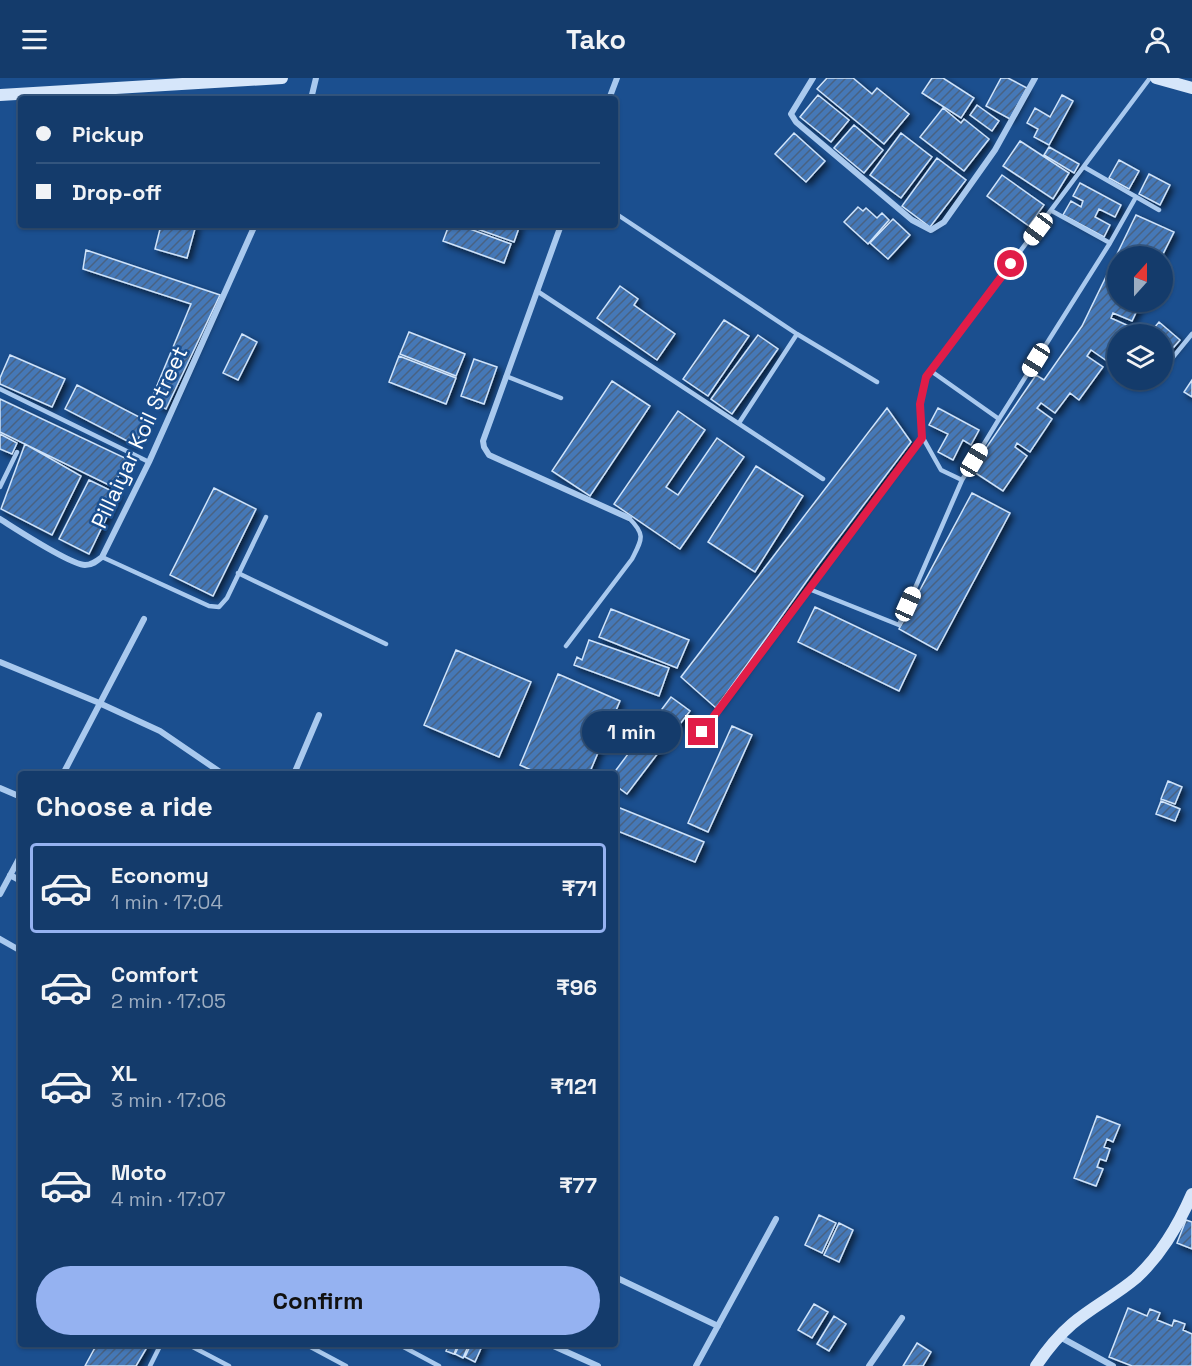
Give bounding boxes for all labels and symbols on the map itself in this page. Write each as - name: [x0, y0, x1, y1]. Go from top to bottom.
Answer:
- car: [1020, 209, 1056, 249]
- north arrow: [1107, 246, 1173, 312]
- route start: [997, 250, 1024, 277]
- car: [1019, 340, 1053, 380]
- street label: Pillaiyar Koil Street: [85, 341, 193, 533]
- car: [957, 440, 991, 480]
- car: [892, 584, 924, 624]
- callout: 1 min: [582, 711, 681, 753]
- route end: [688, 718, 715, 745]

